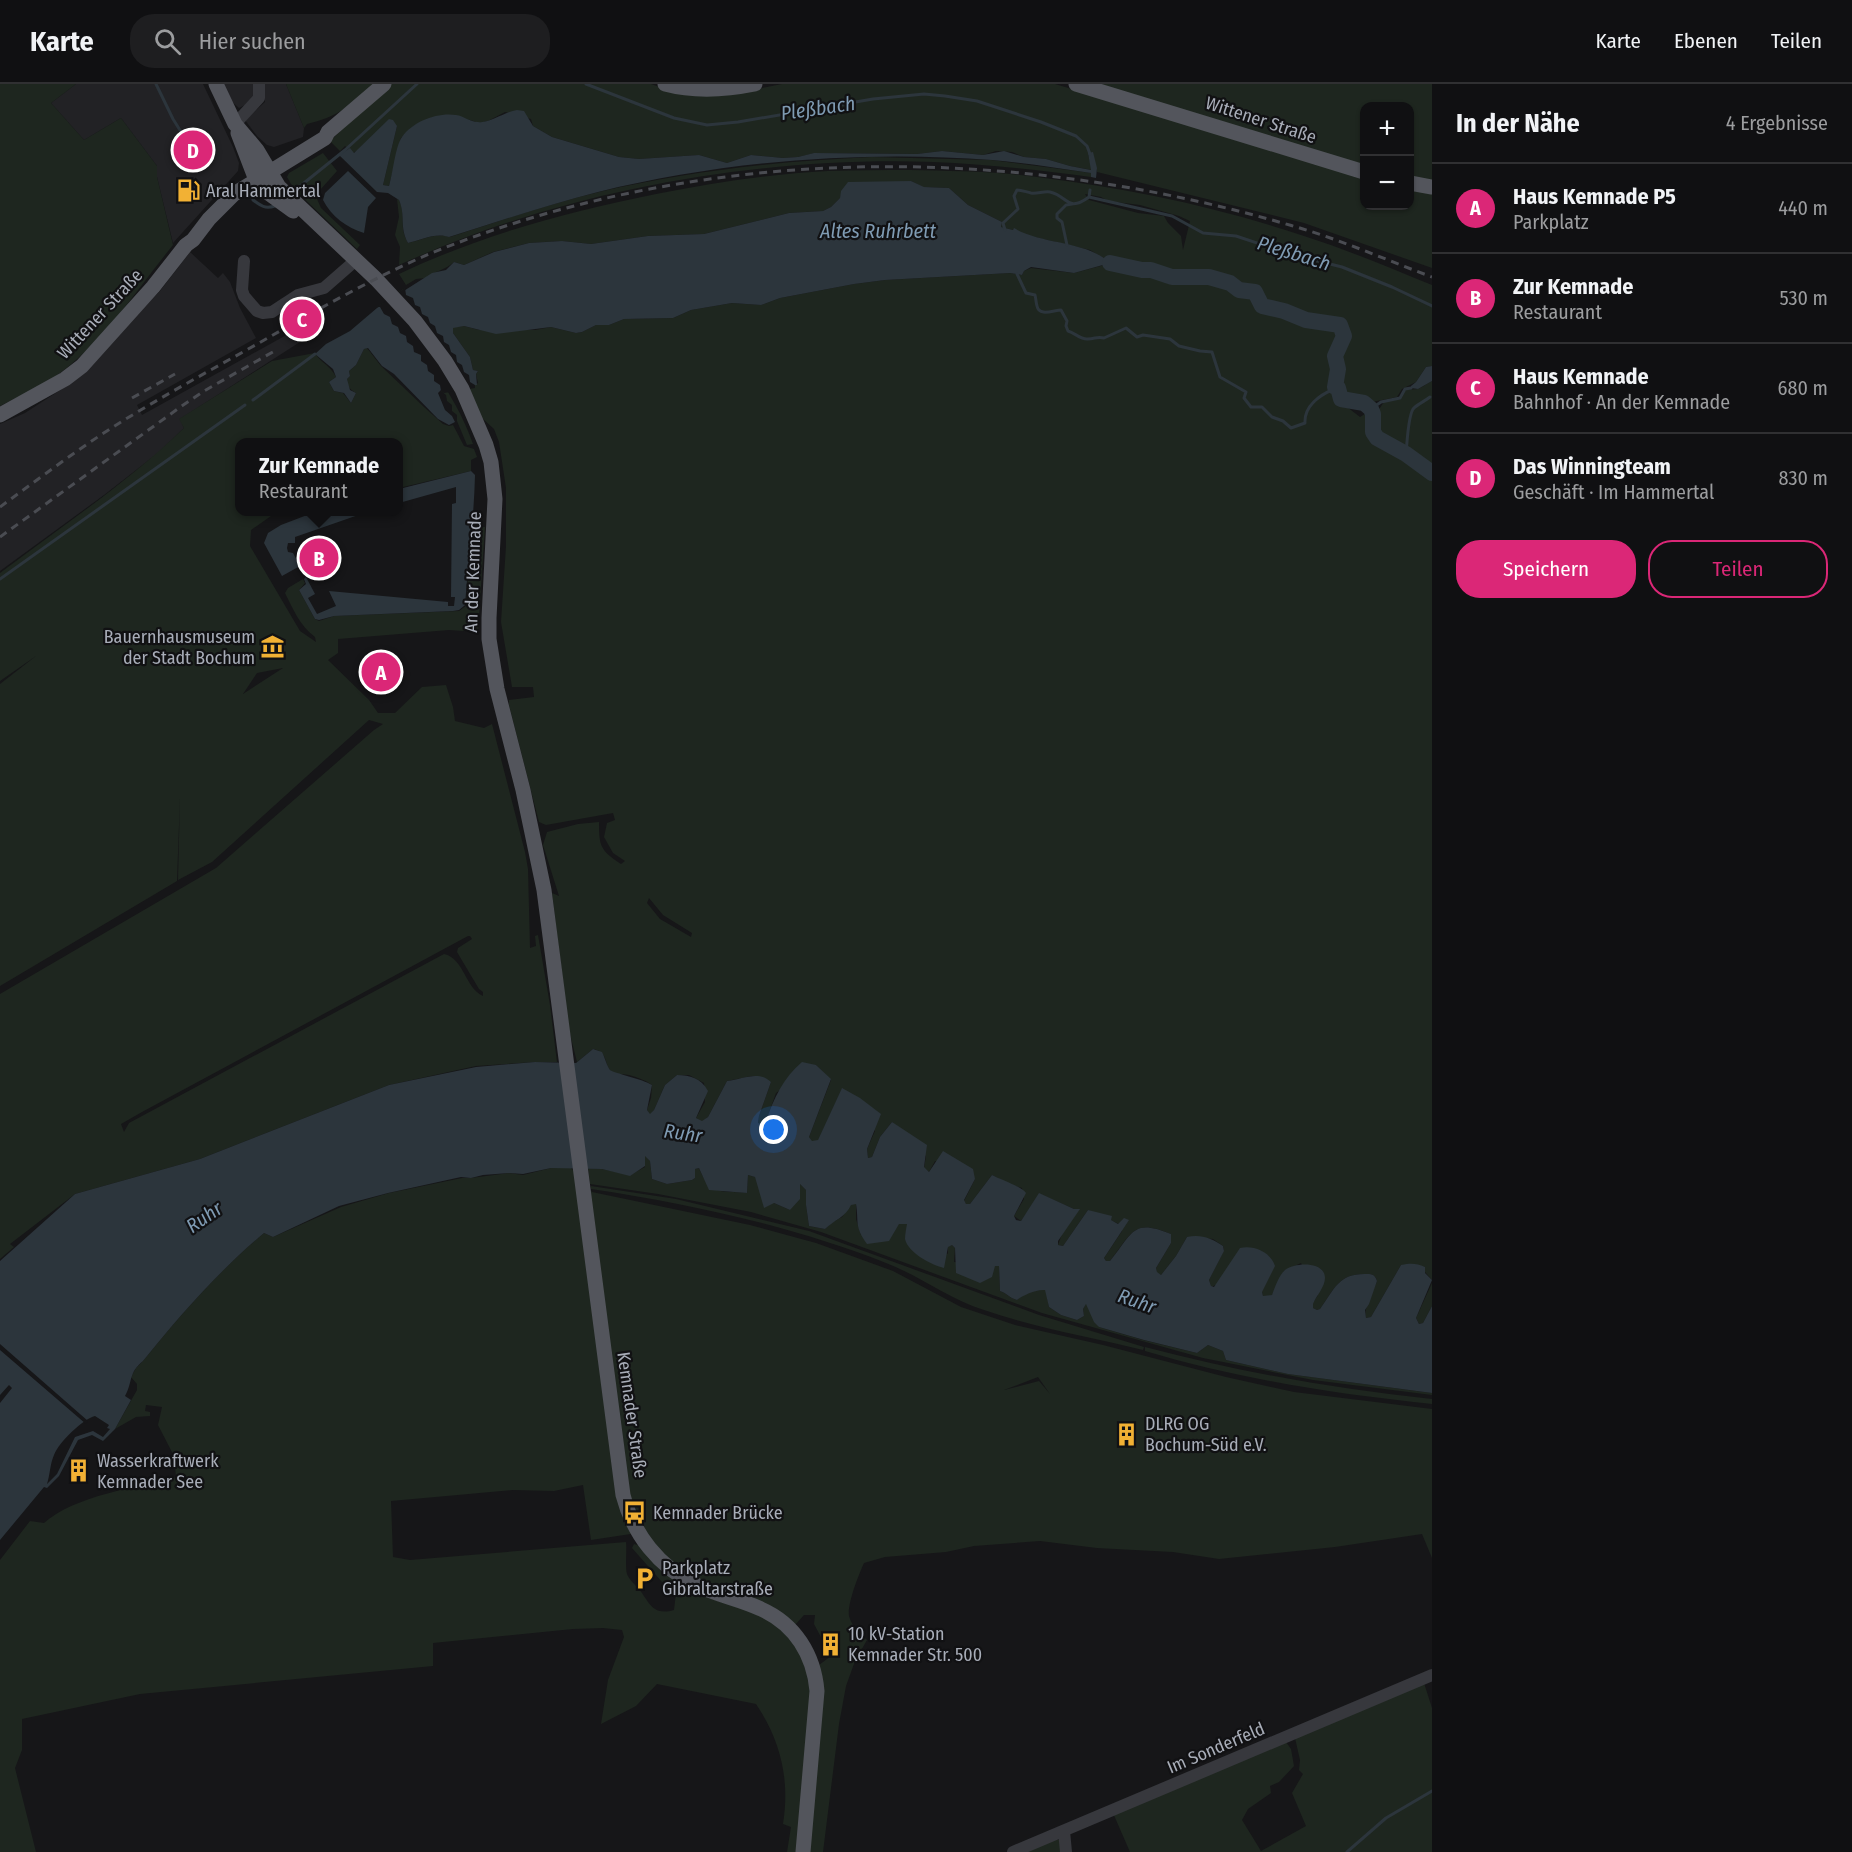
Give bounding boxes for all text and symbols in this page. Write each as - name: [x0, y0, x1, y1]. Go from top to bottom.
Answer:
- search box: [130, 14, 550, 68]
- text: Karte: [30, 25, 94, 58]
- icon: search: [151, 25, 184, 58]
- text: Hier suchen: [199, 28, 306, 55]
- text: Karte: [1595, 28, 1641, 54]
- text: Ebenen: [1674, 28, 1738, 54]
- text: Teilen: [1771, 28, 1822, 54]
- water label: Pleßbach: [779, 91, 857, 125]
- street label: Wittener Straße: [1203, 92, 1319, 148]
- map controls: [1360, 102, 1414, 210]
- button: +: [1360, 102, 1414, 156]
- text: In der Nähe: [1456, 108, 1580, 139]
- text: 4 Ergebnisse: [1726, 111, 1828, 135]
- pin: D: [174, 128, 212, 172]
- button: −: [1360, 156, 1414, 210]
- fuel station icon: Aral Hammertal: [175, 178, 201, 204]
- place label: Aral Hammertal: [206, 180, 321, 202]
- text: Haus Kemnade P5: [1513, 183, 1676, 210]
- text: A: [1470, 196, 1481, 220]
- text: 440 m: [1778, 196, 1828, 220]
- text: Parkplatz: [1513, 210, 1589, 234]
- water label: Altes Ruhrbett: [819, 219, 936, 243]
- water label: Pleßbach: [1255, 231, 1333, 275]
- street label: Wittener Straße: [53, 264, 147, 364]
- text: Zur Kemnade: [1513, 273, 1633, 300]
- text: B: [1470, 286, 1481, 310]
- text: 530 m: [1779, 286, 1828, 310]
- pin: C: [282, 296, 322, 342]
- text: Restaurant: [1513, 300, 1602, 324]
- text: Haus Kemnade: [1513, 363, 1649, 390]
- text: C: [1470, 376, 1481, 400]
- text: 680 m: [1778, 376, 1828, 400]
- text: Bahnhof · An der Kemnade: [1513, 390, 1730, 414]
- popup: [235, 438, 403, 516]
- text: Zur Kemnade: [259, 452, 379, 479]
- text: Das Winningteam: [1513, 453, 1671, 480]
- text: D: [1470, 466, 1481, 490]
- text: 830 m: [1778, 466, 1828, 490]
- text: Restaurant: [259, 479, 348, 503]
- text: Geschäft · Im Hammertal: [1513, 480, 1714, 504]
- street label: An der Kemnade: [460, 511, 486, 633]
- pin: B: [300, 536, 338, 580]
- button: Speichern: [1456, 540, 1636, 598]
- button: Teilen: [1648, 540, 1828, 598]
- place label: Bauernhausmuseum der Stadt Bochum: [104, 626, 255, 669]
- museum icon: Bauernhausmuseum der Stadt Bochum: [260, 634, 286, 660]
- pin: A: [362, 650, 400, 694]
- your location: [759, 1115, 788, 1144]
- water label: Ruhr: [662, 1118, 705, 1148]
- water label: Ruhr: [181, 1195, 228, 1238]
- water label: Ruhr: [1115, 1283, 1160, 1319]
- street label: Kemnader Straße: [612, 1350, 652, 1480]
- place label: DLRG OG Bochum-Süd e.V.: [1145, 1413, 1267, 1456]
- building icon: DLRG OG Bochum-Süd e.V.: [1114, 1421, 1140, 1447]
- place label: Wasserkraftwerk Kemnader See: [97, 1450, 219, 1493]
- building icon: Wasserkraftwerk Kemnader See: [66, 1458, 92, 1484]
- bus stop icon: Kemnader Brücke: [622, 1500, 648, 1526]
- place label: Kemnader Brücke: [653, 1502, 783, 1524]
- place label: Parkplatz Gibraltarstraße: [662, 1557, 773, 1600]
- parking icon: Parkplatz Gibraltarstraße: [631, 1565, 657, 1591]
- place label: 10 kV-Station Kemnader Str. 500: [848, 1623, 982, 1666]
- building icon: 10 kV-Station Kemnader Str. 500: [817, 1631, 843, 1657]
- street label: Im Sonderfeld: [1164, 1718, 1268, 1778]

